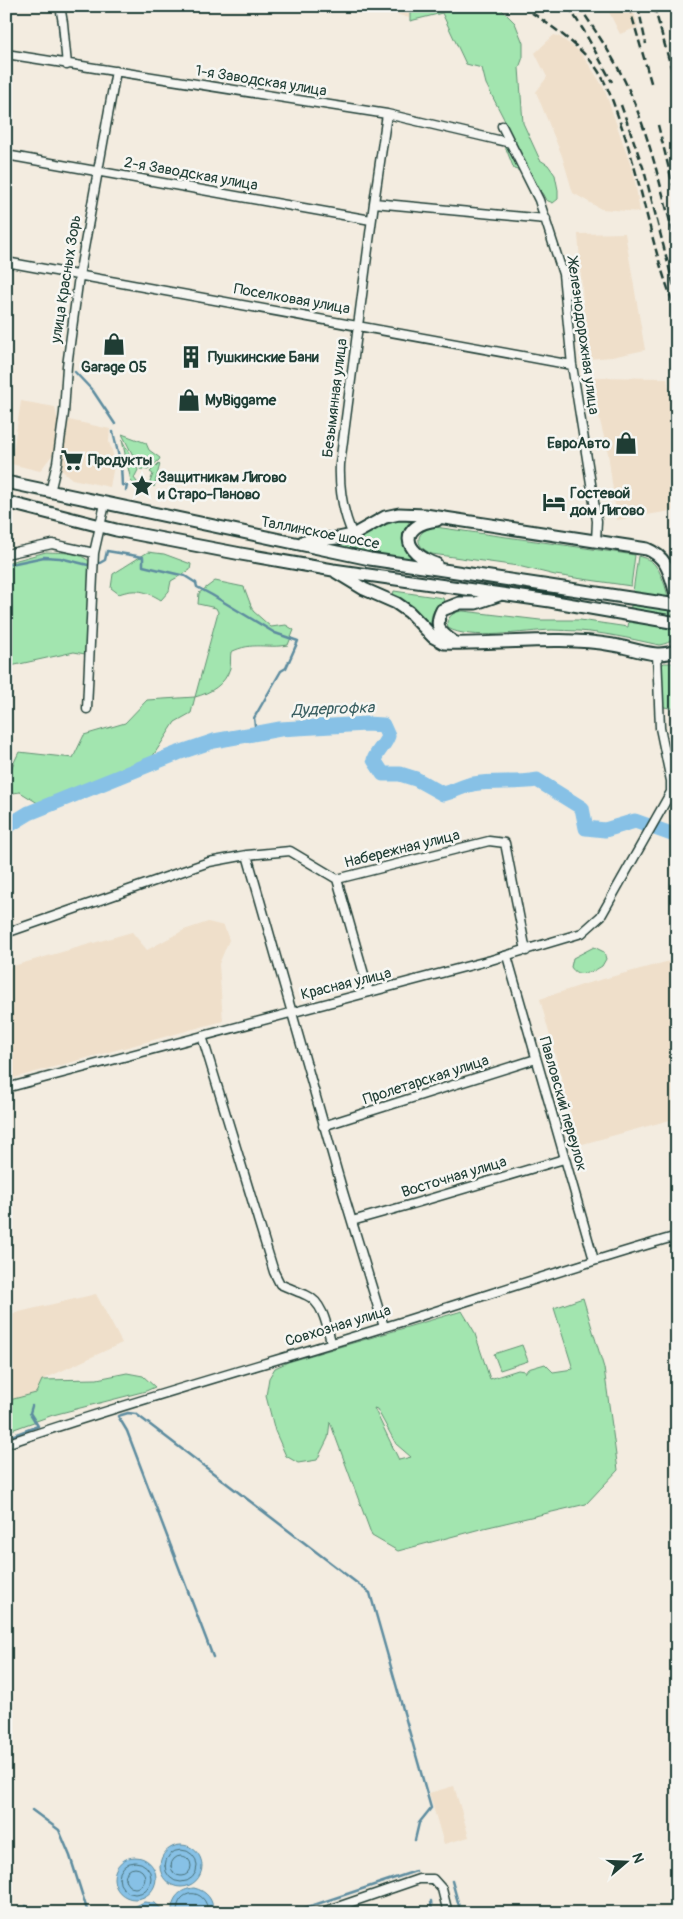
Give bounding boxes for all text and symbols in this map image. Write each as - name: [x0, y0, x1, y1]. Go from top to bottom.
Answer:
- street label: 1-я Заводская улица: [194, 61, 328, 101]
- street label: 2-я Заводская улица: [123, 153, 259, 195]
- street label: улица Красных Зорь: [46, 213, 86, 346]
- street label: Железнодорожная улица: [562, 254, 603, 416]
- street label: Поселковая улица: [232, 279, 352, 319]
- shop icon: Garage 05: [101, 331, 127, 357]
- street label: Безымянная улица: [318, 337, 352, 459]
- building icon: Пушкинские Бани: [178, 344, 204, 370]
- place label: Пушкинские Бани: [208, 348, 319, 367]
- place label: Garage 05: [81, 358, 147, 377]
- shop icon: MyBiggame: [176, 387, 202, 413]
- place label: MyBiggame: [205, 391, 277, 410]
- shop icon: ЕвроАвто: [613, 430, 639, 456]
- place label: ЕвроАвто: [547, 434, 610, 453]
- supermarket icon: Продукты: [59, 447, 85, 473]
- place label: Продукты: [88, 451, 153, 470]
- place label: Защитникам Лигово и Старо-Паново: [157, 468, 287, 504]
- place icon: Защитникам Лигово и Старо-Паново: [129, 473, 155, 499]
- place label: Гостевой дом Лигово: [569, 484, 644, 520]
- hotel icon: Гостевой дом Лигово: [541, 489, 567, 515]
- street label: Таллинское шоссе: [259, 512, 382, 554]
- water label: Дудергофка: [290, 698, 376, 720]
- street label: Набережная улица: [342, 825, 462, 873]
- street label: Красная улица: [299, 964, 393, 1004]
- street label: Павловский переулок: [535, 1035, 591, 1174]
- street label: Пролетарская улица: [361, 1051, 491, 1109]
- street label: Восточная улица: [399, 1152, 509, 1202]
- street label: Совхозная улица: [283, 1301, 393, 1351]
- north arrow: [600, 1836, 650, 1886]
- text: N: [628, 1851, 647, 1865]

